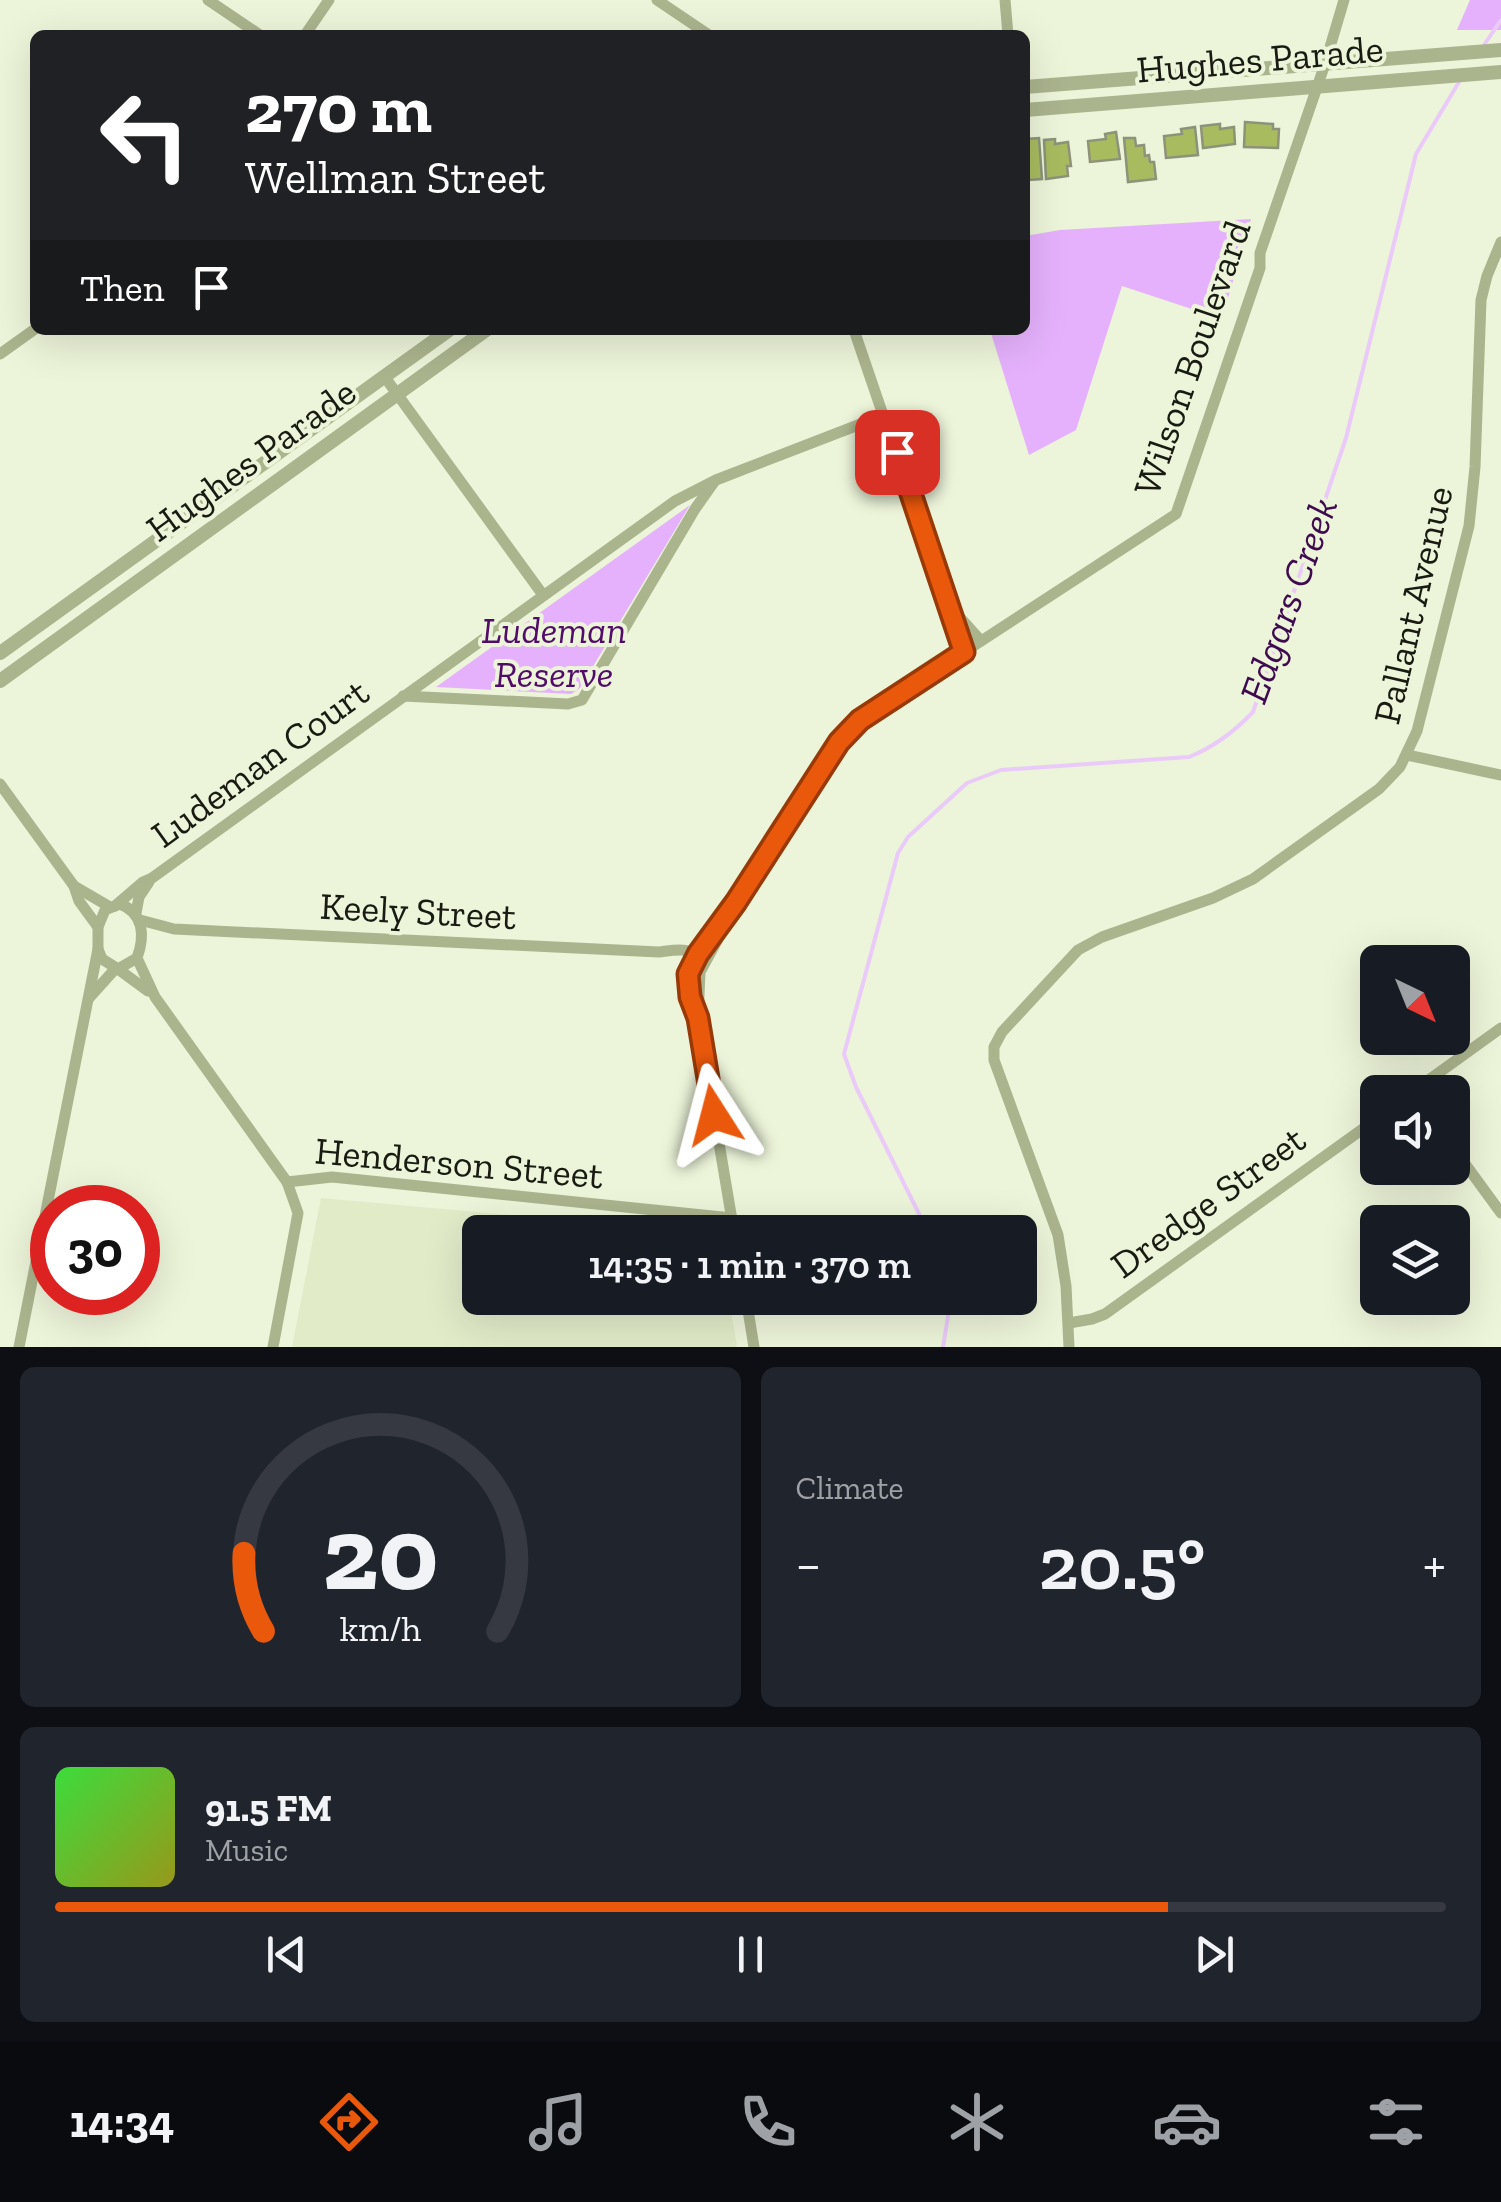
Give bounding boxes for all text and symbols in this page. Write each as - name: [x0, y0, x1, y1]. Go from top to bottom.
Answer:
- street label: Hughes Parade: [1135, 25, 1385, 93]
- text: 270 m: [245, 66, 432, 150]
- icon: left: [80, 70, 210, 200]
- text: Wellman Street: [245, 151, 545, 205]
- street label: Wilson Boulevard: [1123, 214, 1261, 502]
- icon: arrive: [184, 260, 239, 315]
- text: Then: [80, 265, 164, 311]
- street label: Hughes Parade: [137, 369, 365, 551]
- pin: [855, 410, 940, 495]
- icon: arrive: [870, 425, 925, 480]
- street label: Pallant Avenue: [1363, 482, 1463, 728]
- water label: Edgars Creek: [1229, 491, 1347, 709]
- park label: Ludeman Reserve: [482, 607, 626, 697]
- street label: Ludeman Court: [142, 669, 378, 857]
- street label: Keely Street: [319, 883, 517, 939]
- north arrow: [1360, 945, 1470, 1055]
- map controls: [1360, 945, 1470, 1315]
- position arrow: [662, 1063, 766, 1167]
- button: sound: [1360, 1075, 1470, 1185]
- street label: Dredge Street: [1102, 1116, 1314, 1288]
- street label: Henderson Street: [313, 1128, 605, 1198]
- speed limit sign: 30: [30, 1185, 160, 1315]
- button: layers: [1360, 1205, 1470, 1315]
- text: 14:35 · 1 min · 370 m: [588, 1242, 911, 1288]
- text: Climate: [796, 1469, 904, 1507]
- text: 20: [322, 1491, 438, 1616]
- text: 20.5°: [1039, 1518, 1205, 1608]
- text: −: [796, 1531, 821, 1597]
- text: +: [1423, 1531, 1446, 1597]
- text: km/h: [339, 1607, 421, 1650]
- text: 91.5 FM: [205, 1785, 332, 1831]
- text: Music: [205, 1831, 288, 1869]
- icon: previous: [259, 1927, 314, 1982]
- icon: pause: [723, 1927, 778, 1982]
- icon: next: [1187, 1927, 1242, 1982]
- icon: directions: [314, 2087, 384, 2157]
- icon: music: [523, 2087, 593, 2157]
- icon: phone: [733, 2087, 803, 2157]
- icon: climate: [942, 2087, 1012, 2157]
- icon: car: [1152, 2087, 1222, 2157]
- icon: filters: [1361, 2087, 1431, 2157]
- text: 14:34: [70, 2095, 174, 2149]

